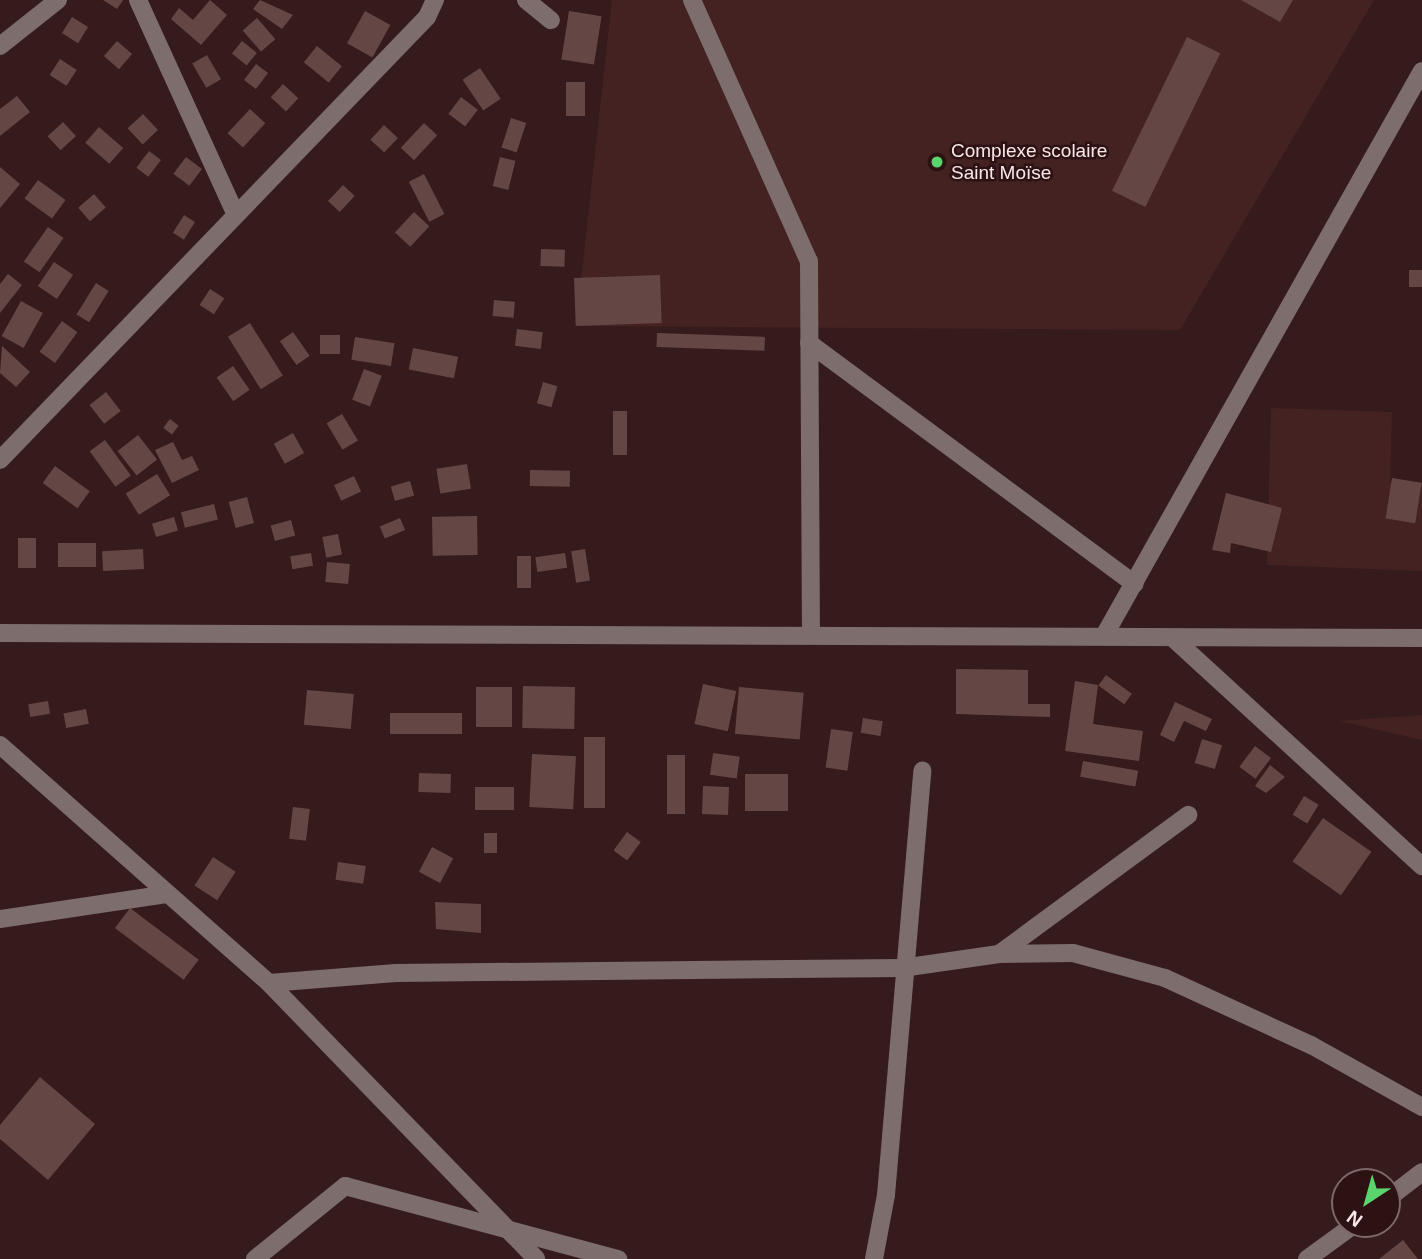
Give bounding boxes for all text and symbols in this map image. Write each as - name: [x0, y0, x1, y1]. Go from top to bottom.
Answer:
- place label: Complexe scolaire Saint Moïse: [951, 140, 1107, 184]
- marker: Complexe scolaire Saint Moïse: [929, 154, 945, 170]
- north arrow: [1331, 1168, 1401, 1238]
- text: N: [1343, 1206, 1366, 1231]

